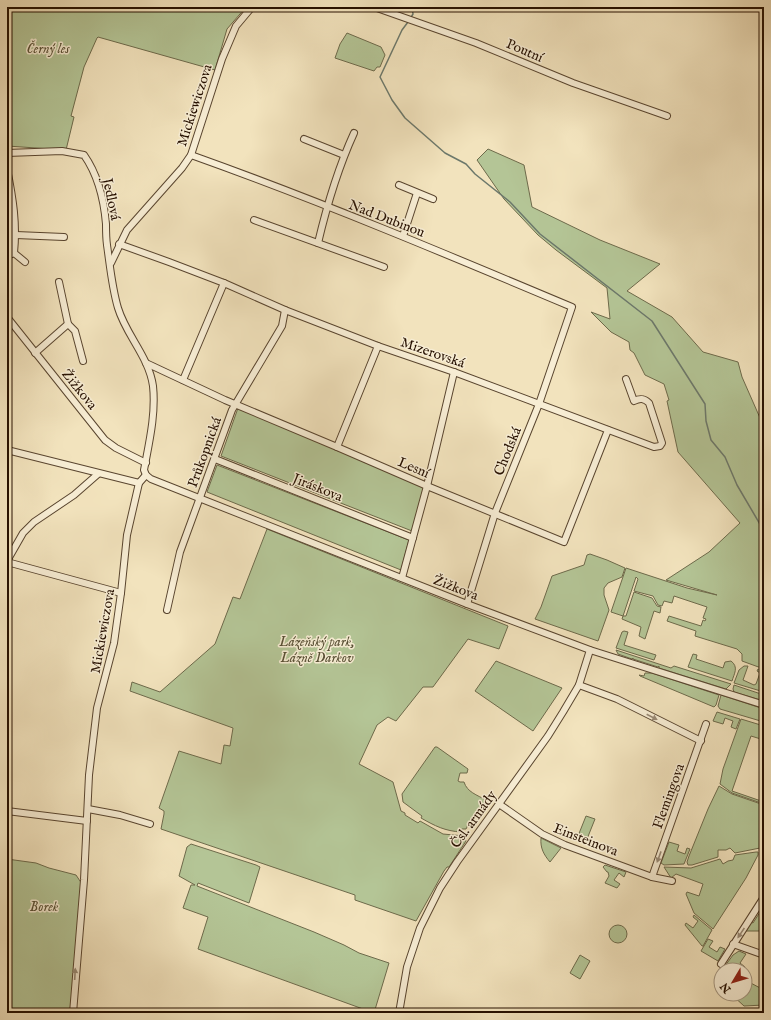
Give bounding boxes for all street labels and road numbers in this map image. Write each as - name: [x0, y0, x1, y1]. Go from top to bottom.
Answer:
- street label: Poutní: [503, 35, 547, 67]
- street label: Mickiewiczova: [173, 61, 217, 149]
- street label: Jedlová: [97, 175, 124, 223]
- street label: Nad Dubinou: [346, 196, 427, 242]
- street label: Mizerovská: [398, 334, 468, 373]
- street label: Žižkova: [57, 366, 102, 414]
- street label: Průkopnická: [184, 414, 226, 490]
- street label: Chodská: [490, 424, 526, 478]
- street label: Lesní: [395, 453, 433, 483]
- street label: Jiráskova: [288, 469, 346, 506]
- street label: Žižkova: [430, 571, 482, 605]
- street label: Mickiewiczova: [87, 587, 119, 675]
- street label: Flemingova: [649, 760, 689, 832]
- street label: Čsl. armády: [446, 786, 501, 852]
- street label: Einsteinova: [551, 819, 621, 861]

